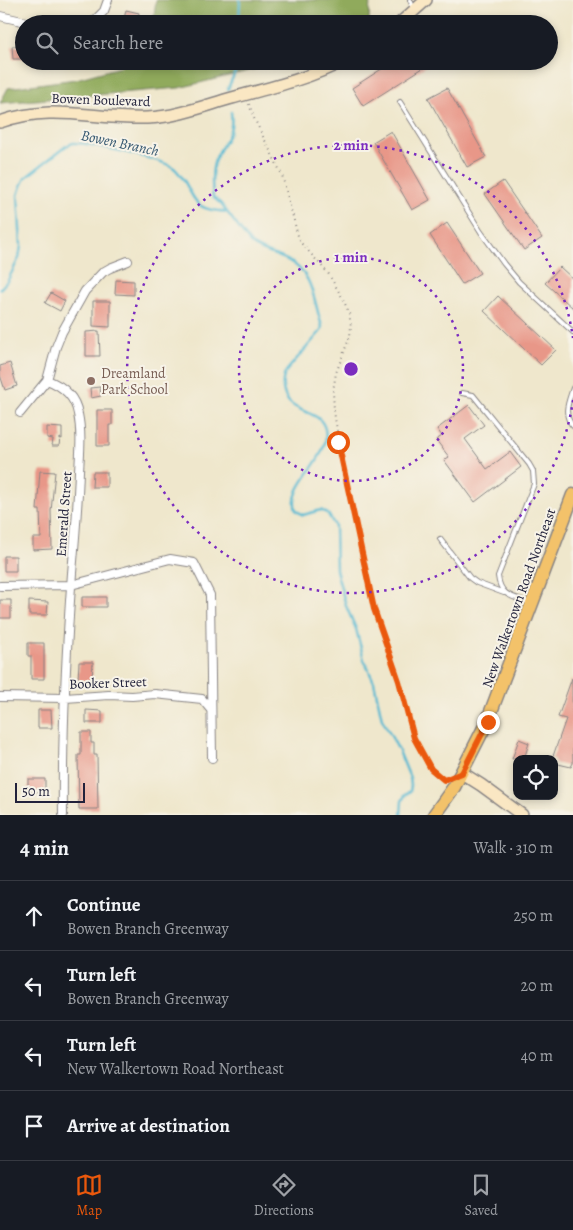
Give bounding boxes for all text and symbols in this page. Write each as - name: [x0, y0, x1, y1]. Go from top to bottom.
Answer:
- search box: [15, 15, 558, 70]
- icon: search: [33, 29, 61, 57]
- text: Search here: [73, 30, 163, 56]
- street label: Bowen Boulevard: [51, 89, 151, 111]
- water label: Bowen Branch: [79, 125, 161, 161]
- text: 2 min: [333, 135, 369, 155]
- text: 1 min: [334, 247, 368, 267]
- centre of rings: [342, 360, 360, 378]
- place label: Dreamland Park School: [101, 364, 169, 399]
- marker: Dreamland Park School: [85, 375, 97, 387]
- route start: [327, 431, 350, 454]
- street label: Emerald Street: [52, 470, 76, 557]
- street label: New Walkertown Road Northeast: [478, 505, 561, 690]
- street label: Booker Street: [69, 672, 148, 694]
- route end: [477, 711, 500, 734]
- map controls: [513, 755, 558, 800]
- button: locate: [513, 755, 558, 800]
- scale bar: [15, 780, 85, 803]
- text: 50 m: [22, 782, 50, 801]
- text: 4 min: [20, 834, 69, 862]
- text: Walk · 310 m: [473, 837, 553, 859]
- text: Continue: [67, 892, 141, 918]
- icon: ahead: [20, 902, 48, 930]
- text: 250 m: [514, 905, 553, 927]
- text: Bowen Branch Greenway: [67, 918, 229, 940]
- text: Turn left: [67, 962, 136, 988]
- icon: left: [20, 972, 48, 1000]
- text: 20 m: [520, 975, 553, 997]
- text: Bowen Branch Greenway: [67, 988, 229, 1010]
- text: Turn left: [67, 1032, 136, 1058]
- icon: left: [20, 1042, 48, 1070]
- text: 40 m: [521, 1045, 553, 1067]
- text: New Walkertown Road Northeast: [67, 1058, 284, 1080]
- icon: arrive: [20, 1112, 48, 1140]
- text: Arrive at destination: [67, 1113, 230, 1139]
- tab: Map: [75, 1171, 103, 1220]
- tab: Directions: [254, 1171, 314, 1220]
- tab: Saved: [465, 1171, 498, 1220]

